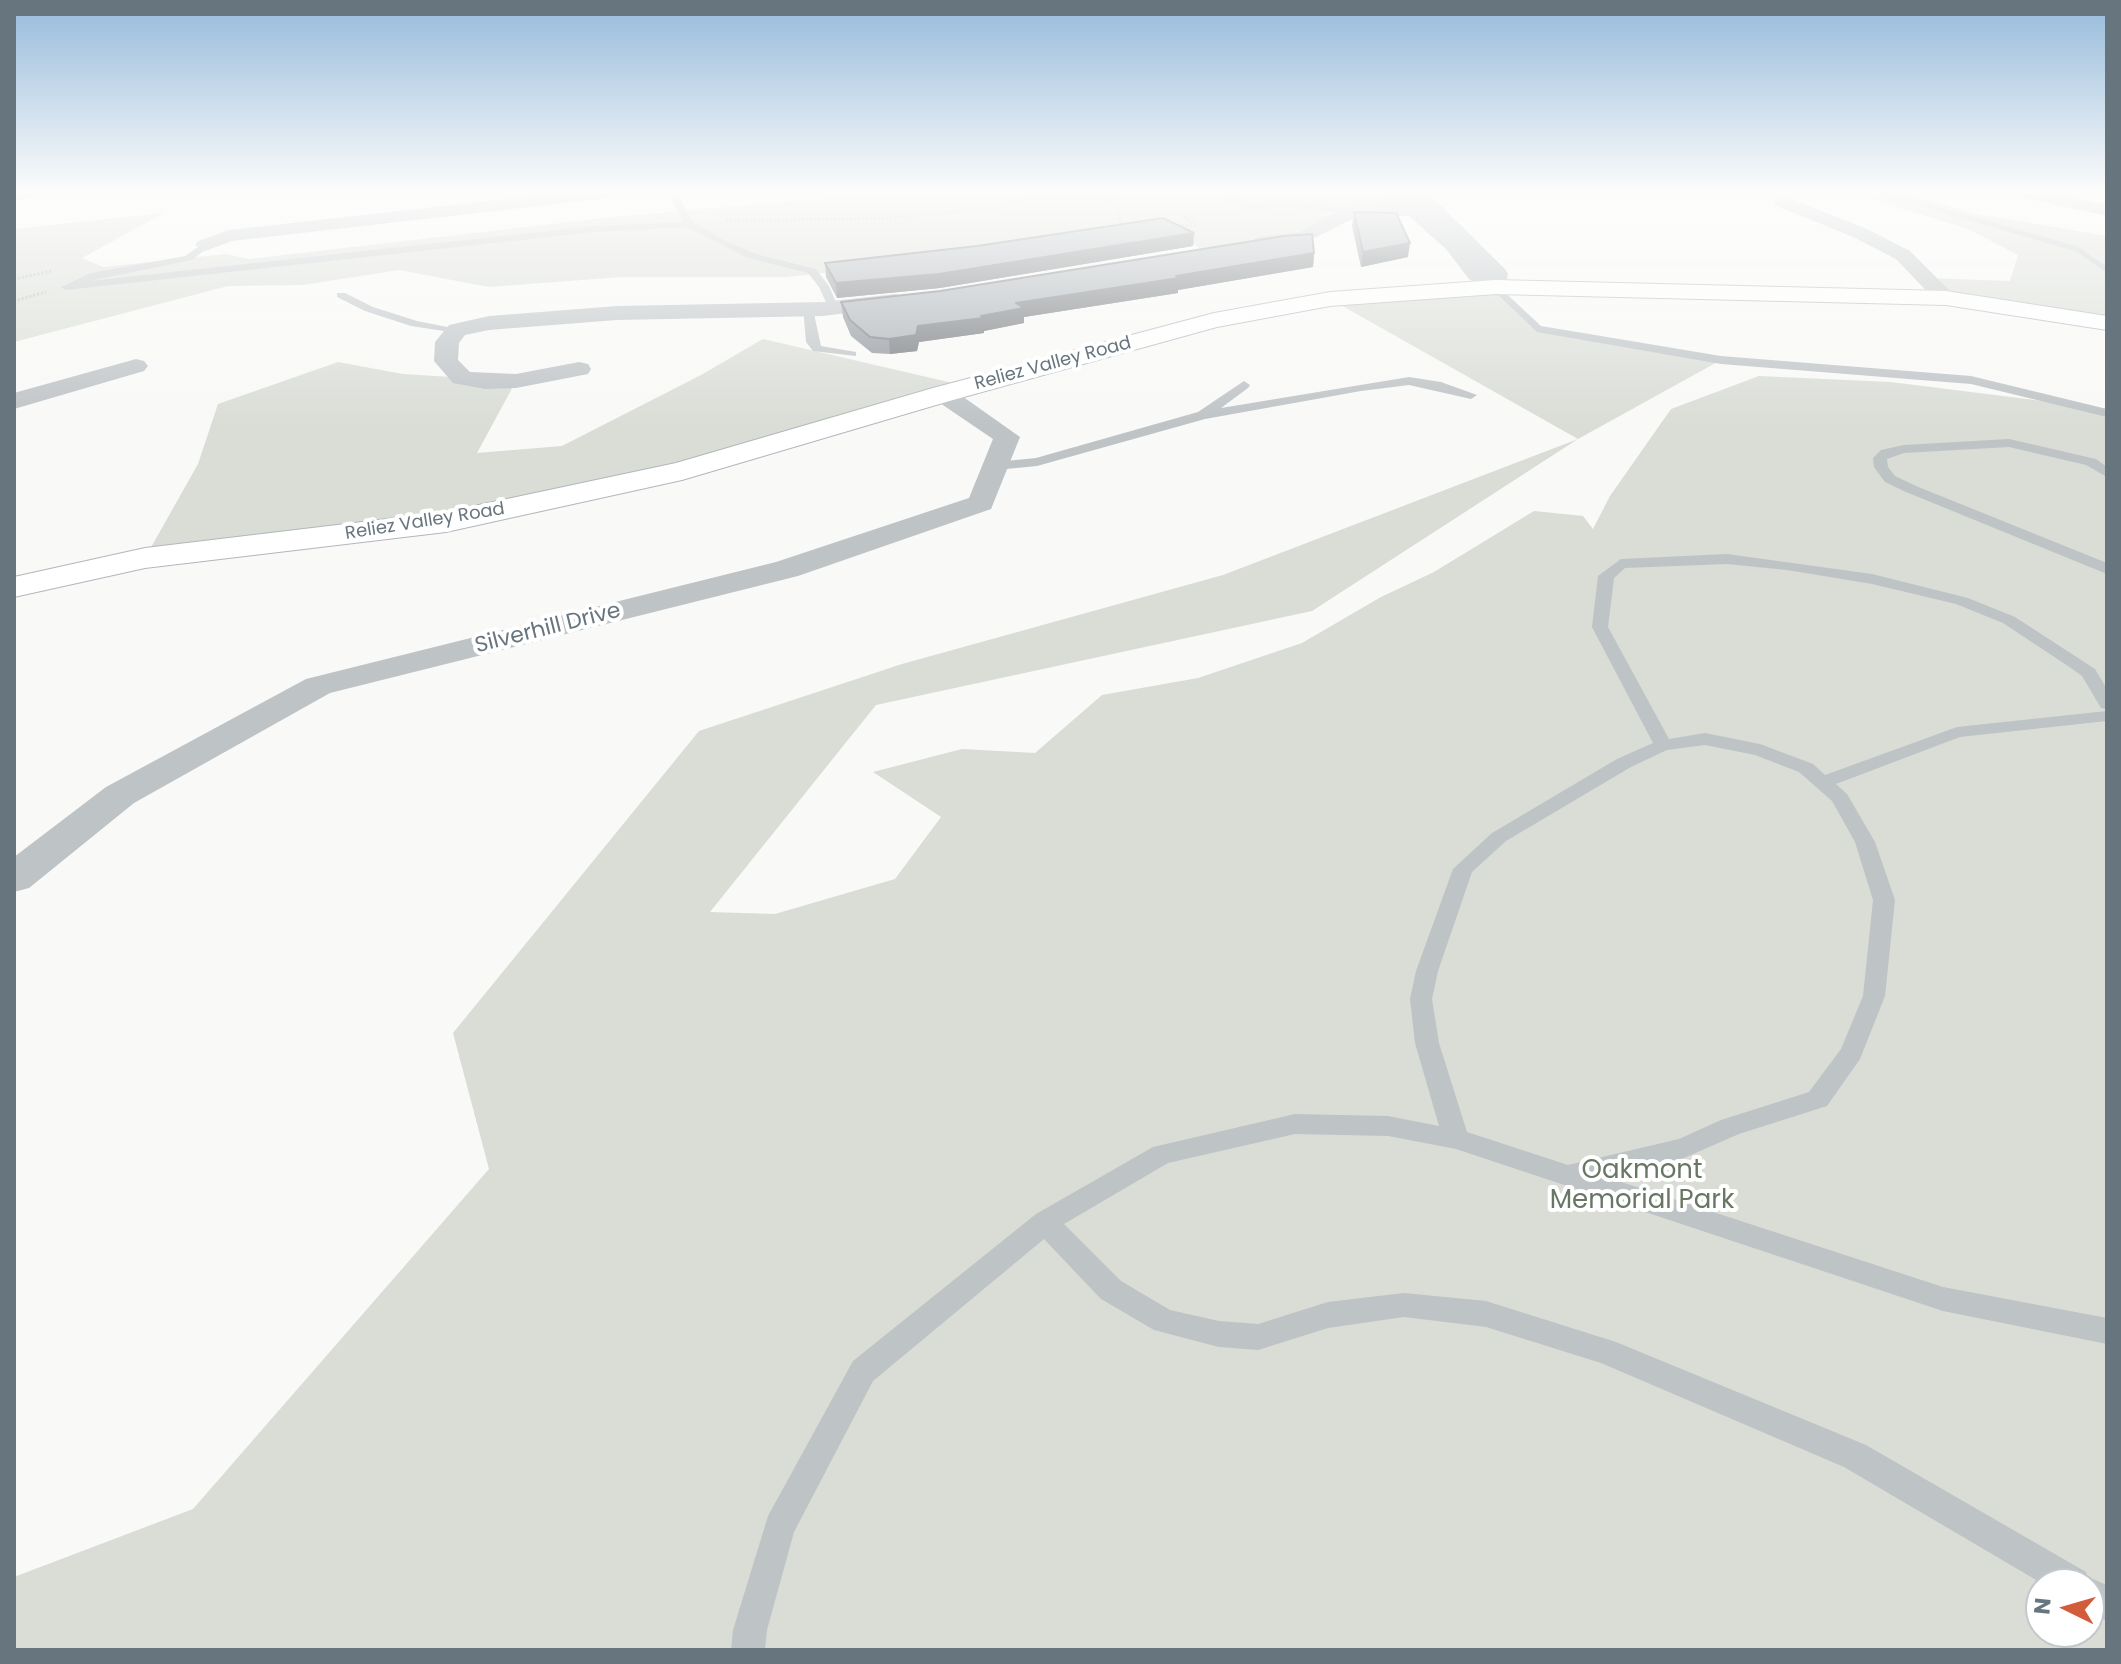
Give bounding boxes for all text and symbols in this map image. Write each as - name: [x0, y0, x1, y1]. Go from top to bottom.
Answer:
- street label: Reliez Valley Road: [972, 333, 1134, 395]
- street label: Reliez Valley Road: [344, 499, 506, 545]
- street label: Silverhill Drive: [472, 598, 624, 660]
- park label: Oakmont Memorial Park: [1550, 1155, 1734, 1216]
- north arrow: [2025, 1568, 2105, 1648]
- text: N: [2026, 1596, 2059, 1616]

